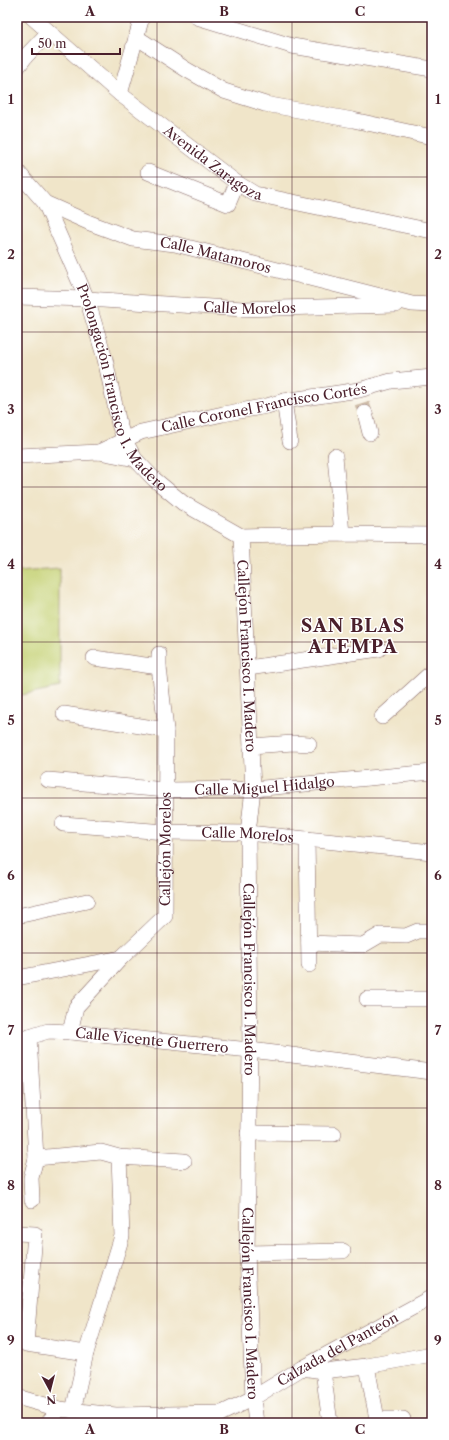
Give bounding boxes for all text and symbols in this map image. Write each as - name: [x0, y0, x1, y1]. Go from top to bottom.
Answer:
- text: A: [84, 3, 96, 19]
- text: B: [219, 3, 229, 19]
- text: C: [355, 3, 365, 19]
- scale bar: [32, 30, 120, 56]
- text: 50 m: [38, 36, 67, 51]
- text: 1: [8, 91, 14, 107]
- text: 1: [435, 91, 441, 107]
- street label: Avenida Zaragoza: [159, 121, 264, 204]
- street label: Calle Matamoros: [159, 233, 273, 277]
- text: 2: [7, 246, 15, 262]
- text: 2: [434, 246, 442, 262]
- street label: Prolongación Francisco I. Madero: [72, 281, 171, 495]
- street label: Calle Morelos: [203, 297, 296, 318]
- street label: Calle Coronel Francisco Cortés: [160, 379, 369, 436]
- text: 3: [7, 401, 15, 417]
- text: 3: [434, 401, 442, 417]
- text: 4: [7, 556, 15, 572]
- text: 4: [434, 556, 442, 572]
- street label: Callejón Francisco I. Madero: [233, 559, 260, 753]
- district label: SAN BLAS ATEMPA: [301, 615, 405, 658]
- text: 5: [7, 712, 15, 728]
- text: 5: [434, 712, 442, 728]
- street label: Calle Miguel Hidalgo: [194, 772, 335, 799]
- street label: Callejón Morelos: [156, 792, 175, 906]
- street label: Calle Morelos: [201, 823, 295, 847]
- text: 6: [7, 867, 15, 883]
- text: 6: [434, 867, 442, 883]
- street label: Callejón Francisco I. Madero: [239, 883, 259, 1076]
- text: 7: [8, 1022, 15, 1038]
- text: 7: [435, 1022, 442, 1038]
- street label: Calle Vicente Guerrero: [74, 1024, 230, 1057]
- text: 8: [7, 1177, 15, 1193]
- text: 8: [434, 1177, 442, 1193]
- street label: Callejón Francisco I. Madero: [238, 1207, 262, 1400]
- street label: Calzada del Panteón: [274, 1308, 402, 1390]
- text: 9: [7, 1332, 15, 1348]
- text: 9: [434, 1332, 442, 1348]
- north arrow: [30, 1370, 70, 1410]
- text: N: [45, 1392, 57, 1408]
- text: A: [84, 1421, 96, 1437]
- text: B: [219, 1421, 229, 1437]
- text: C: [355, 1421, 365, 1437]

